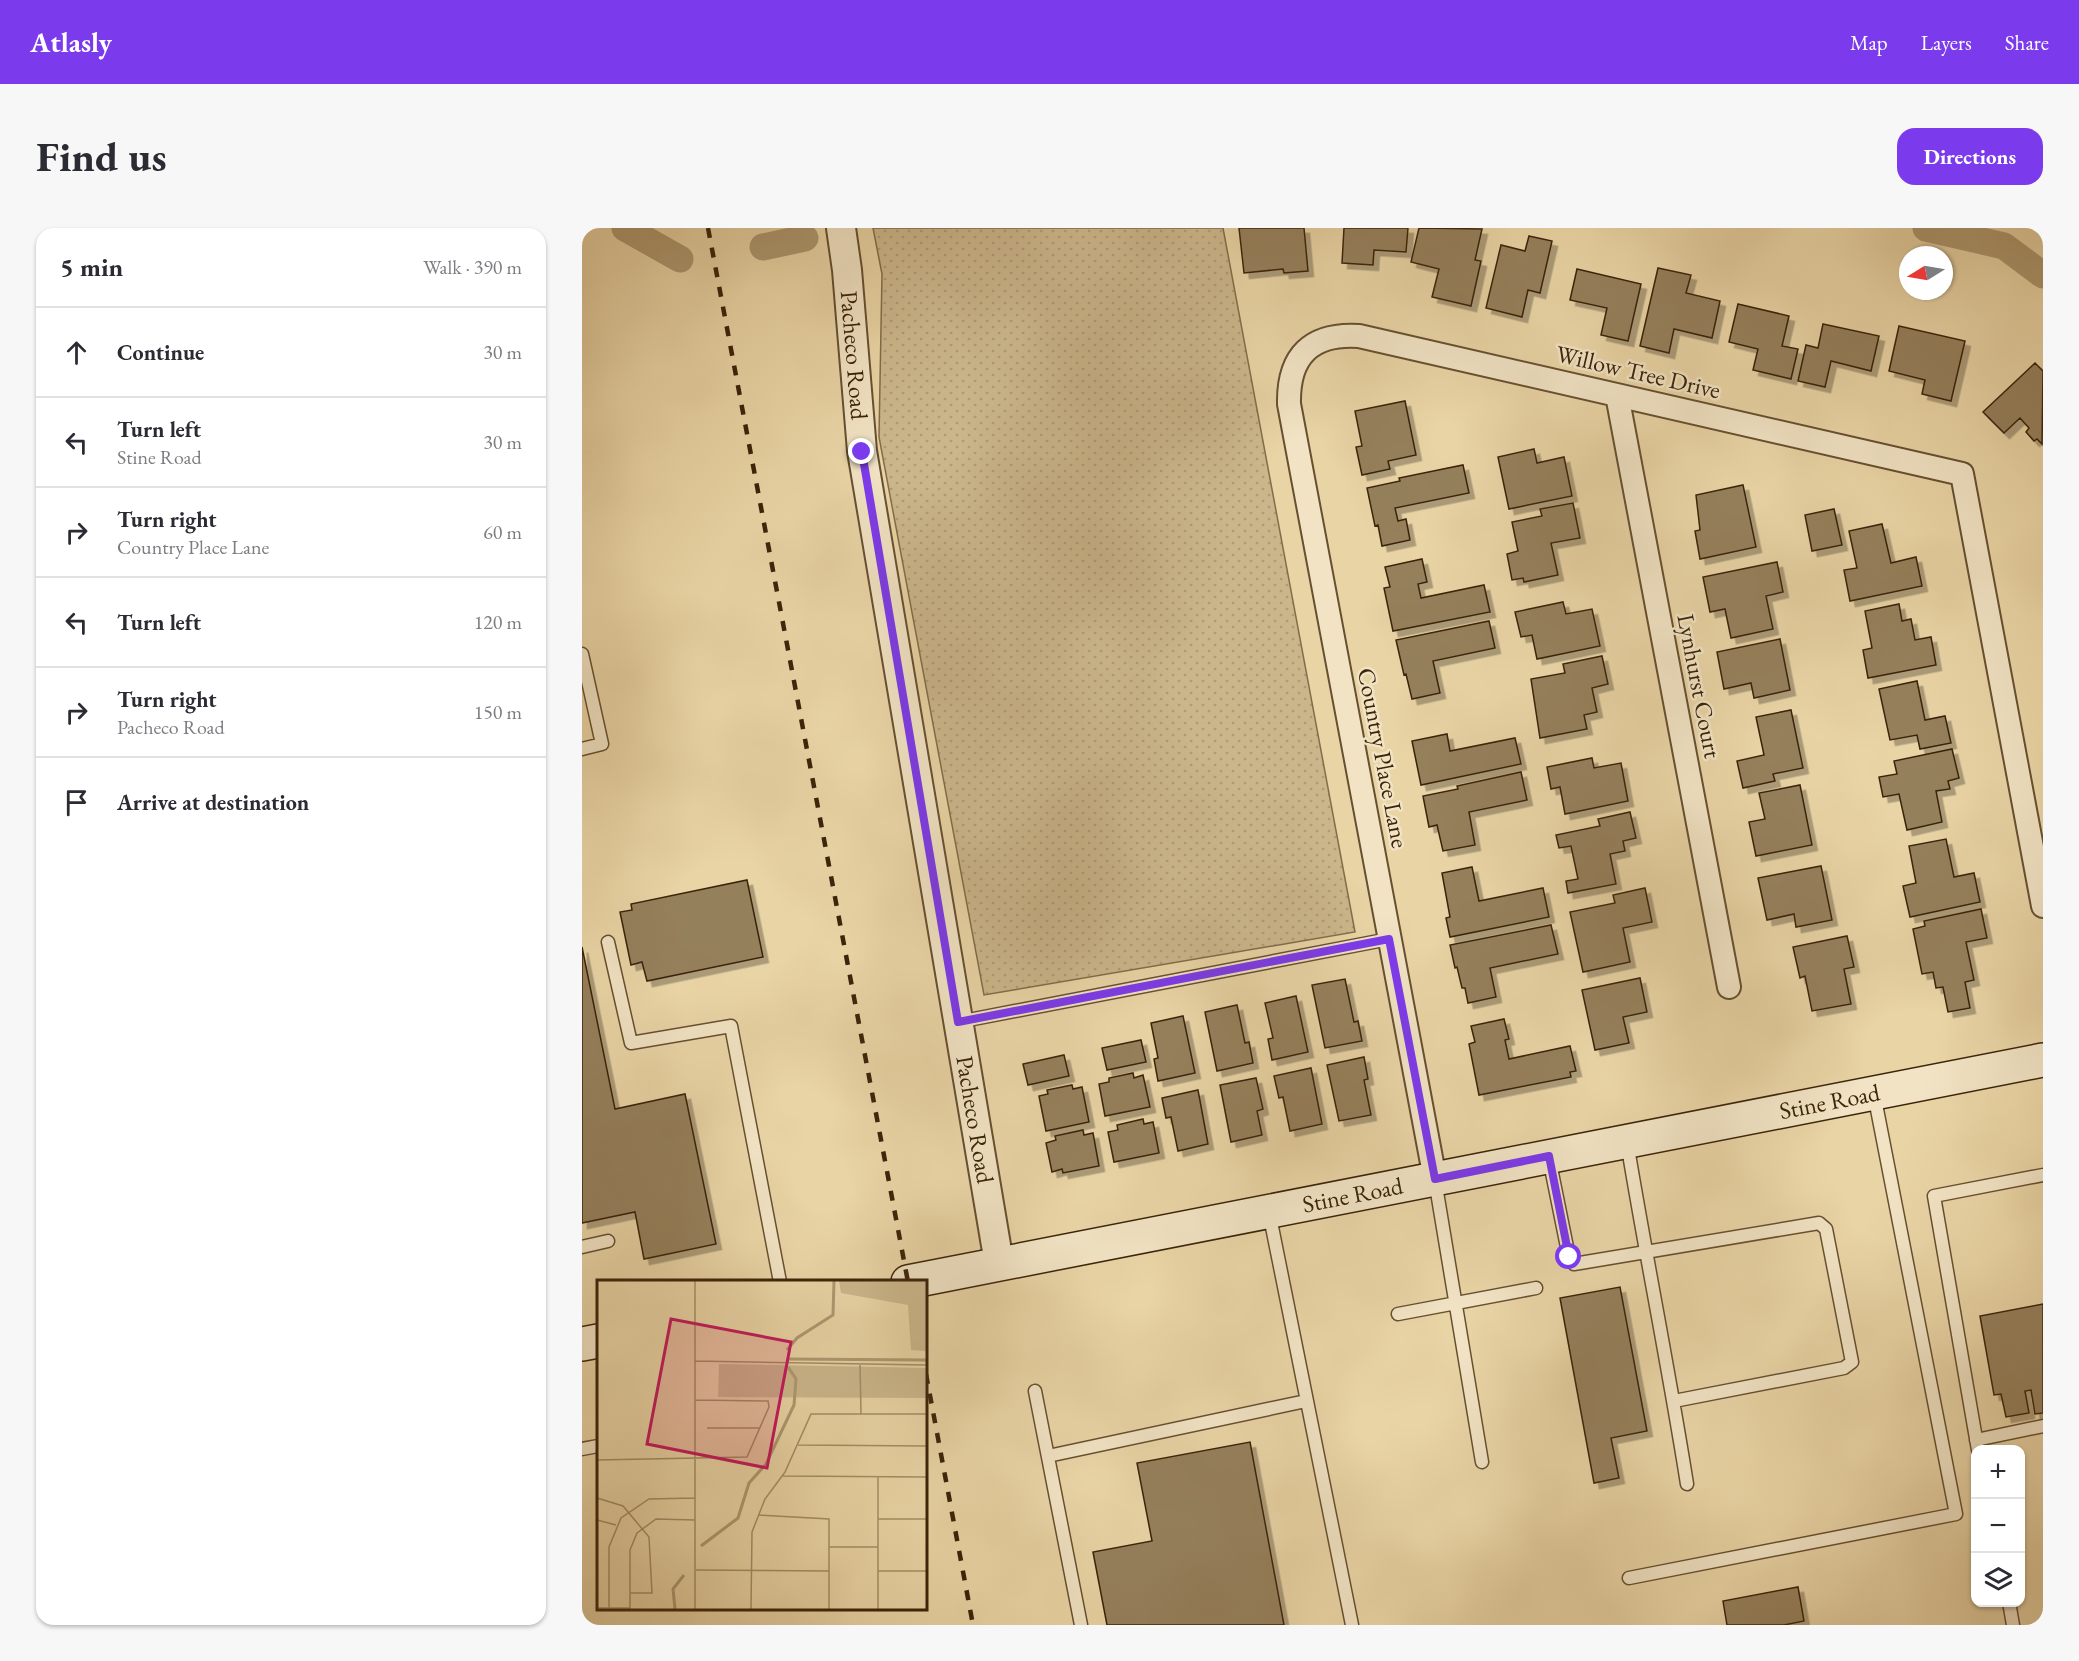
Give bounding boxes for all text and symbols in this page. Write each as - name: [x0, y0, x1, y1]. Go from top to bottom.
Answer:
- text: Atlasly: [30, 24, 112, 60]
- text: Map: [1850, 29, 1888, 56]
- text: Layers: [1921, 29, 1972, 56]
- text: Share: [2005, 29, 2049, 56]
- button: Directions: [1897, 128, 2043, 185]
- text: Find us: [36, 129, 167, 184]
- north arrow: [1899, 246, 1953, 300]
- text: 5 min: [60, 250, 123, 284]
- text: Walk · 390 m: [423, 254, 522, 280]
- street label: Pacheco Road: [834, 290, 875, 422]
- icon: ahead: [60, 336, 93, 369]
- text: Continue: [117, 338, 204, 367]
- street label: Willow Tree Drive: [1553, 338, 1723, 406]
- text: 30 m: [483, 339, 522, 365]
- text: Turn left: [117, 415, 201, 444]
- icon: left: [60, 426, 93, 459]
- text: 30 m: [483, 429, 522, 455]
- route end: [848, 438, 874, 464]
- text: Stine Road: [117, 444, 202, 470]
- text: Turn right: [117, 505, 216, 534]
- icon: right: [60, 516, 93, 549]
- text: 60 m: [483, 519, 522, 545]
- text: Country Place Lane: [117, 534, 269, 560]
- icon: left: [60, 606, 93, 639]
- text: Turn left: [117, 608, 201, 637]
- text: 120 m: [474, 609, 522, 635]
- street label: Lynhurst Court: [1670, 611, 1729, 761]
- street label: Country Place Lane: [1351, 665, 1416, 851]
- text: Turn right: [117, 685, 216, 714]
- icon: right: [60, 696, 93, 729]
- text: 150 m: [474, 699, 522, 725]
- text: Pacheco Road: [117, 714, 225, 740]
- icon: arrive: [60, 786, 93, 819]
- text: Arrive at destination: [117, 788, 309, 817]
- street label: Pacheco Road: [949, 1053, 1001, 1187]
- street label: Stine Road: [1777, 1076, 1883, 1126]
- street label: Stine Road: [1300, 1169, 1406, 1220]
- route start: [1555, 1243, 1581, 1269]
- inset map: [597, 1280, 927, 1610]
- map controls: [1971, 1445, 2025, 1607]
- button: +: [1971, 1445, 2025, 1499]
- button: −: [1971, 1499, 2025, 1553]
- button: layers: [1971, 1553, 2025, 1607]

